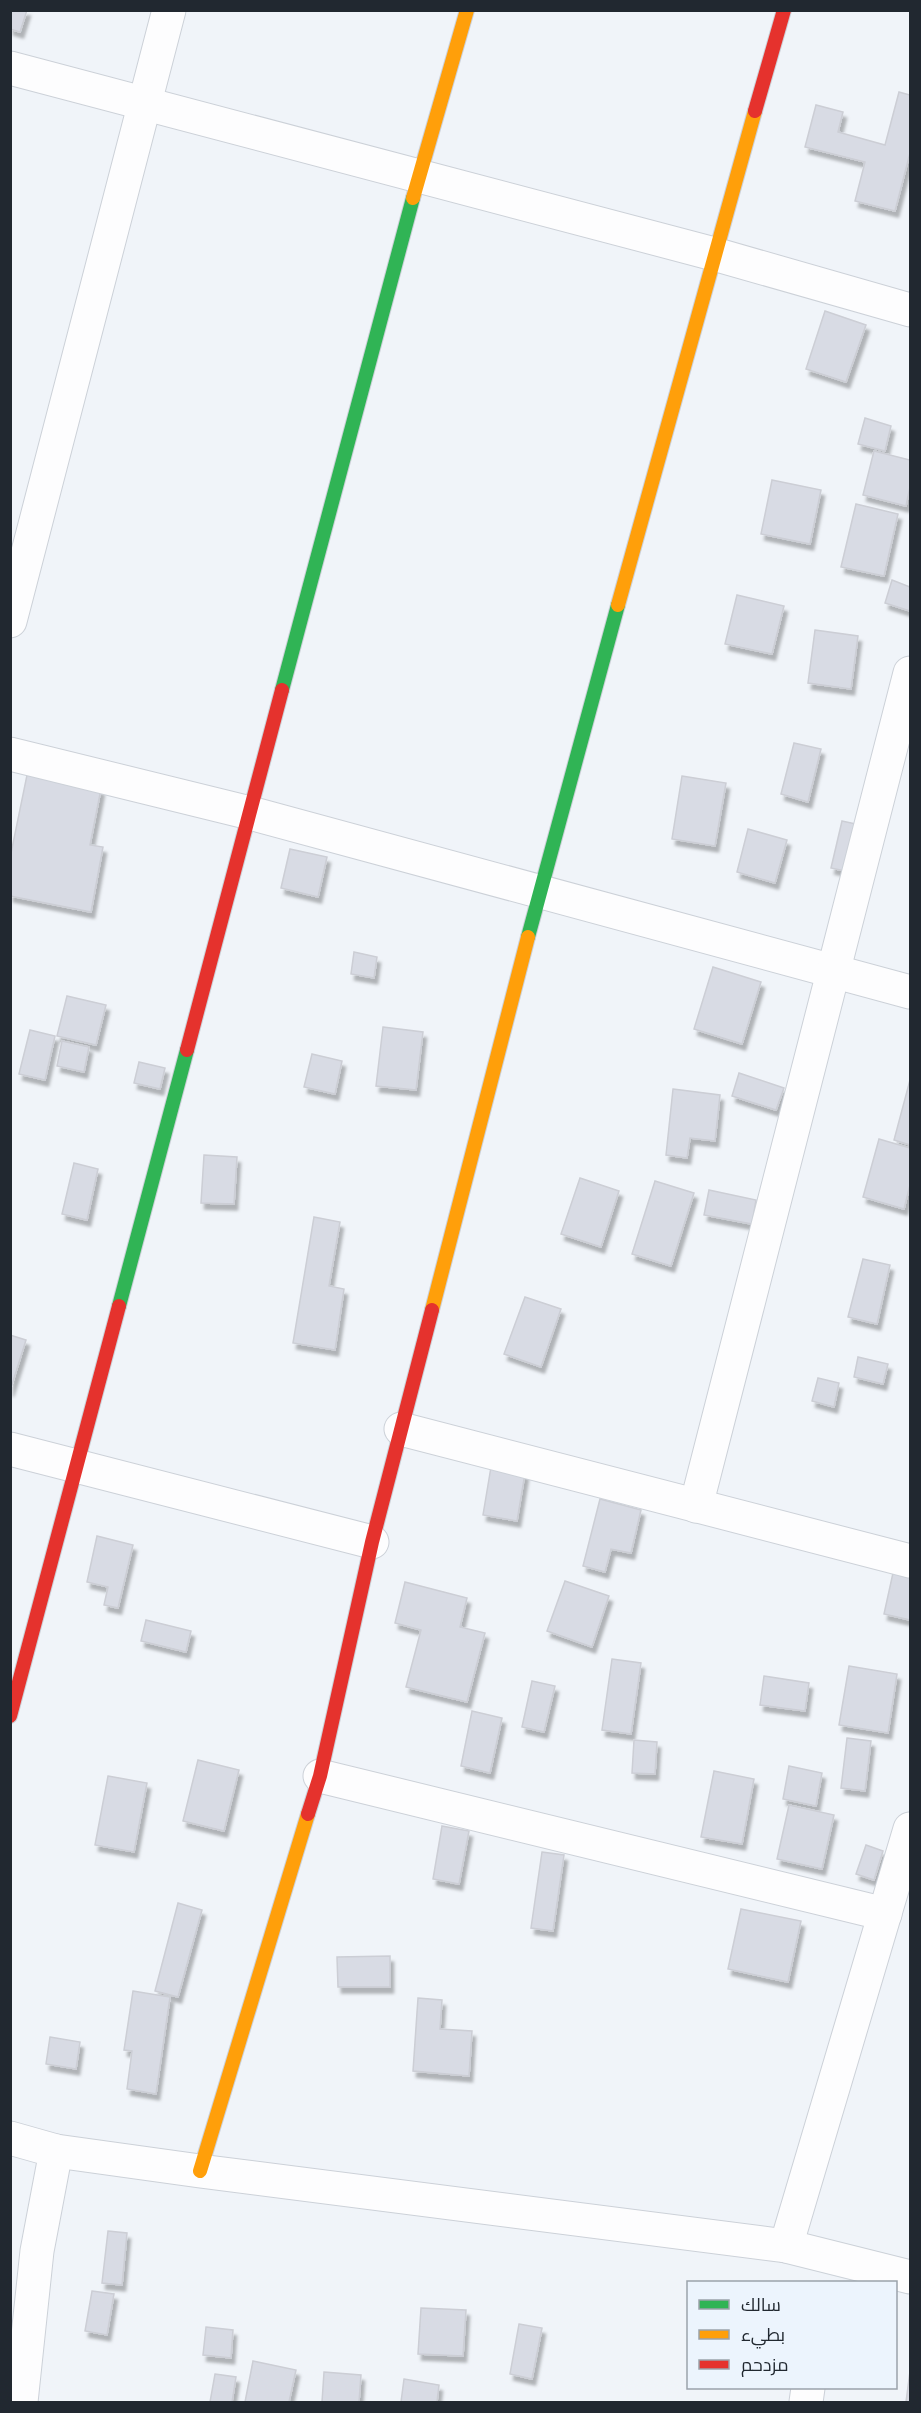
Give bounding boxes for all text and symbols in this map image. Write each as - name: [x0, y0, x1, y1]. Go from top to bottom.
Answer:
- legend: [687, 2281, 897, 2389]
- text: سالك: [741, 2294, 781, 2316]
- text: بطيء: [741, 2324, 785, 2349]
- text: مزدحم: [741, 2354, 789, 2377]

